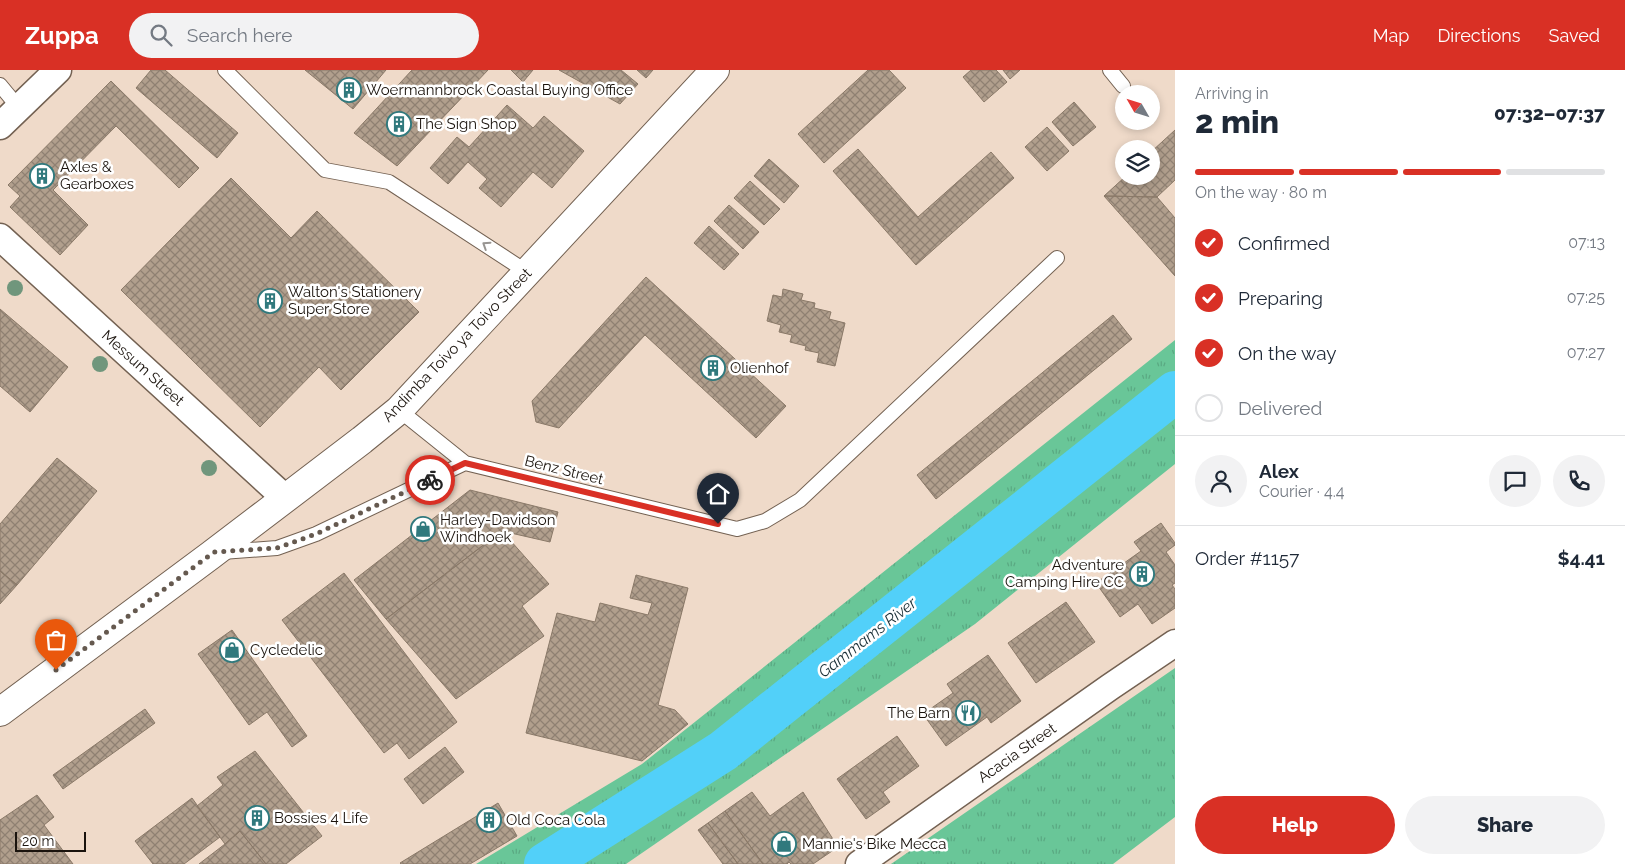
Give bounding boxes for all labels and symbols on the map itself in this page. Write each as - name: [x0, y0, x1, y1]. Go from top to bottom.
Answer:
- building icon: Woermannbrock Coastal Buying Office: [336, 77, 362, 103]
- place label: Woermannbrock Coastal Buying Office: [366, 81, 633, 99]
- north arrow: [1115, 85, 1160, 130]
- building icon: The Sign Shop: [386, 111, 412, 137]
- place label: The Sign Shop: [416, 115, 517, 133]
- place label: Axles & Gearboxes: [60, 158, 134, 193]
- building icon: Axles & Gearboxes: [29, 163, 55, 189]
- one-way arrow: [483, 242, 492, 251]
- street label: Andimba Toivo ya Toivo Street: [379, 264, 535, 426]
- place label: Walton's Stationery Super Store: [288, 283, 422, 318]
- building icon: Walton's Stationery Super Store: [257, 288, 283, 314]
- street label: Messum Street: [98, 326, 188, 410]
- building icon: Olienhof: [700, 355, 726, 381]
- place label: Olienhof: [730, 359, 790, 377]
- street label: Benz Street: [523, 452, 605, 488]
- courier: [405, 455, 455, 505]
- pin: [697, 473, 739, 524]
- place label: Harley-Davidson Windhoek: [440, 511, 556, 546]
- shop icon: Harley-Davidson Windhoek: [410, 516, 436, 542]
- place label: Adventure Camping Hire CC: [1005, 556, 1124, 591]
- building icon: Adventure Camping Hire CC: [1129, 561, 1155, 587]
- water label: Gammams River: [815, 593, 920, 681]
- pin: [35, 619, 77, 670]
- shop icon: Cycledelic: [219, 637, 245, 663]
- place label: Cycledelic: [250, 641, 323, 659]
- restaurant icon: The Barn: [955, 700, 981, 726]
- place label: The Barn: [887, 704, 950, 722]
- street label: Acacia Street: [974, 719, 1060, 787]
- building icon: Bossies 4 Life: [244, 805, 270, 831]
- building icon: Old Coca Cola: [476, 807, 502, 833]
- place label: Bossies 4 Life: [274, 809, 368, 827]
- place label: Old Coca Cola: [506, 811, 605, 829]
- scale bar: [15, 829, 86, 852]
- shop icon: Mannie's Bike Mecca: [771, 831, 797, 857]
- place label: Mannie's Bike Mecca: [802, 835, 946, 853]

